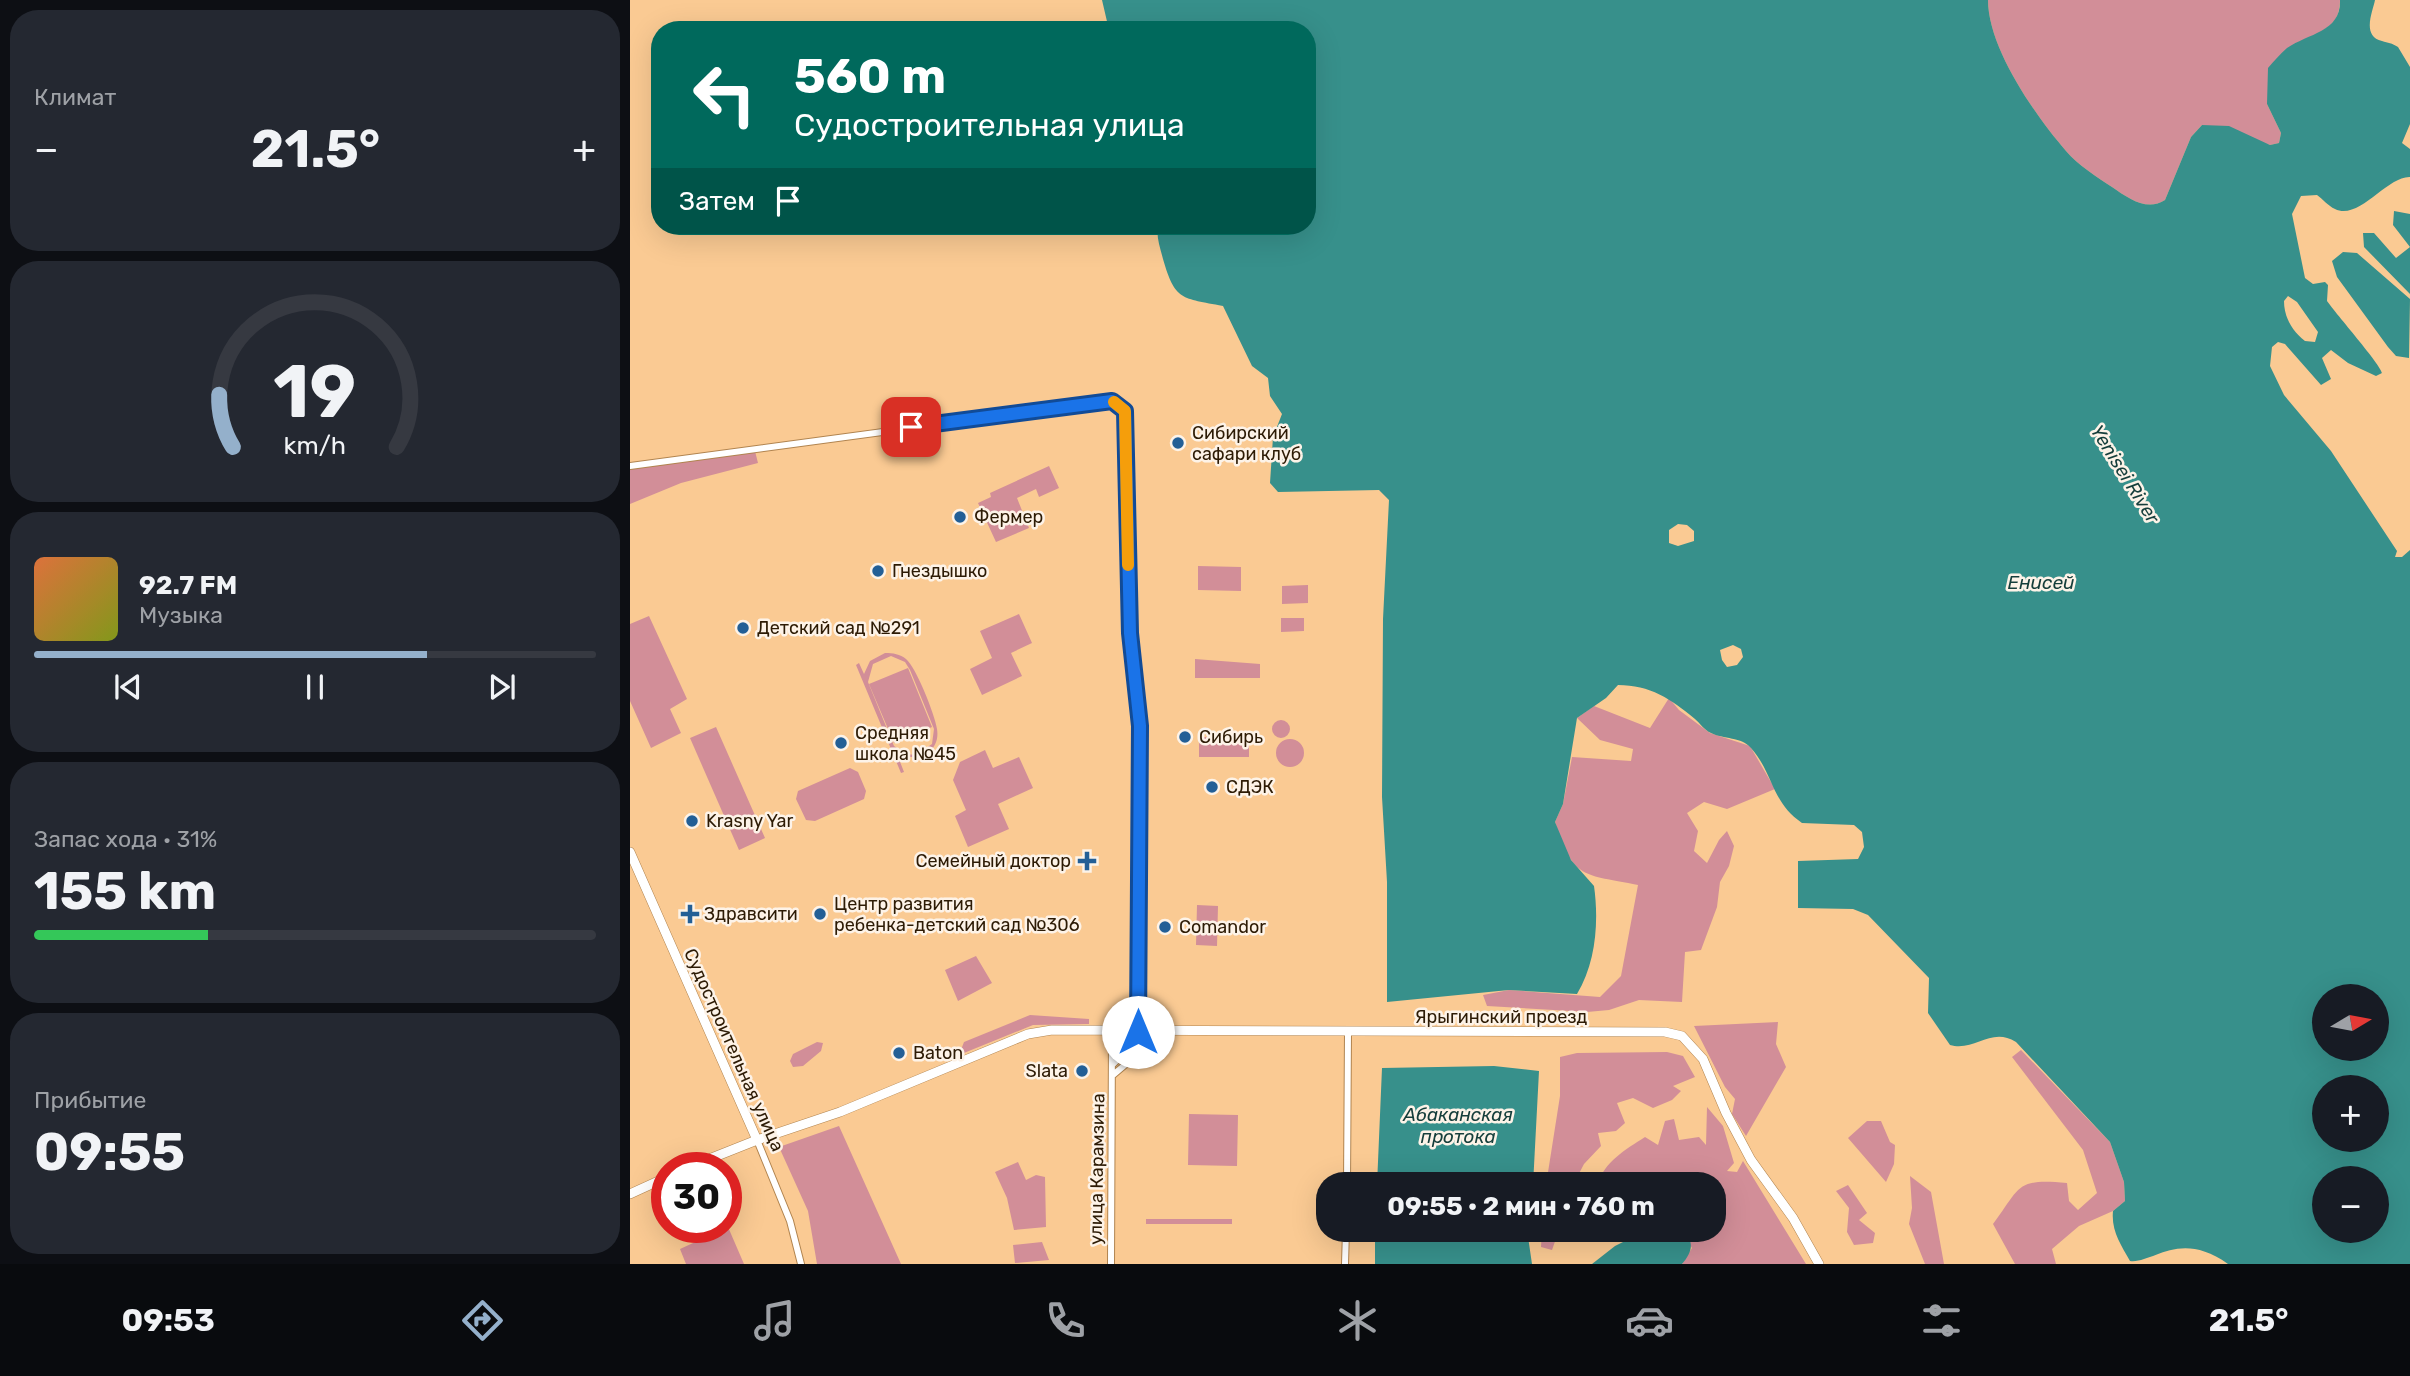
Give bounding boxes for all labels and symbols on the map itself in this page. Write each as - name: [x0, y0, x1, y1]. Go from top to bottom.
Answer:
- pin: [881, 397, 941, 457]
- water label: Yenisei River: [2086, 420, 2165, 528]
- place label: Сибирский сафари клуб: [1192, 422, 1301, 465]
- marker: Сибирский сафари клуб: [1170, 435, 1186, 451]
- place label: Фермер: [974, 506, 1043, 528]
- marker: Фермер: [952, 509, 968, 525]
- place label: Гнездышко: [892, 560, 987, 582]
- marker: Гнездышко: [870, 563, 886, 579]
- water label: Енисей: [2007, 571, 2075, 594]
- place label: Детский сад №291: [757, 617, 920, 639]
- marker: Детский сад №291: [735, 620, 751, 636]
- place label: Средняя школа №45: [855, 722, 956, 765]
- place label: Сибирь: [1199, 726, 1263, 748]
- marker: Сибирь: [1177, 729, 1193, 745]
- marker: Средняя школа №45: [833, 735, 849, 751]
- place label: СДЭК: [1226, 776, 1274, 798]
- marker: СДЭК: [1204, 779, 1220, 795]
- place label: Krasny Yar: [706, 810, 793, 832]
- marker: Krasny Yar: [684, 813, 700, 829]
- place label: Семейный доктор: [915, 850, 1071, 872]
- marker: Семейный доктор: [1077, 851, 1097, 871]
- place label: Центр развития ребенка-детский сад №306: [834, 893, 1080, 936]
- place label: Здравсити: [704, 903, 798, 925]
- marker: Здравсити: [682, 906, 698, 922]
- marker: Центр развития ребенка-детский сад №306: [812, 906, 828, 922]
- place label: Comandor: [1179, 916, 1266, 938]
- marker: Comandor: [1157, 919, 1173, 935]
- street label: Судостроительная улица: [679, 945, 789, 1155]
- north arrow: [2312, 984, 2389, 1060]
- position arrow: [1101, 995, 1175, 1069]
- street label: Ярыгинский проезд: [1415, 1006, 1588, 1028]
- place label: Baton: [913, 1042, 963, 1064]
- marker: Baton: [891, 1045, 907, 1061]
- place label: Slata: [1026, 1060, 1068, 1082]
- marker: Slata: [1074, 1063, 1090, 1079]
- street label: улица Карамзина: [1085, 1093, 1109, 1245]
- water label: Абаканская протока: [1402, 1103, 1513, 1148]
- speed limit sign: 30: [651, 1152, 742, 1243]

